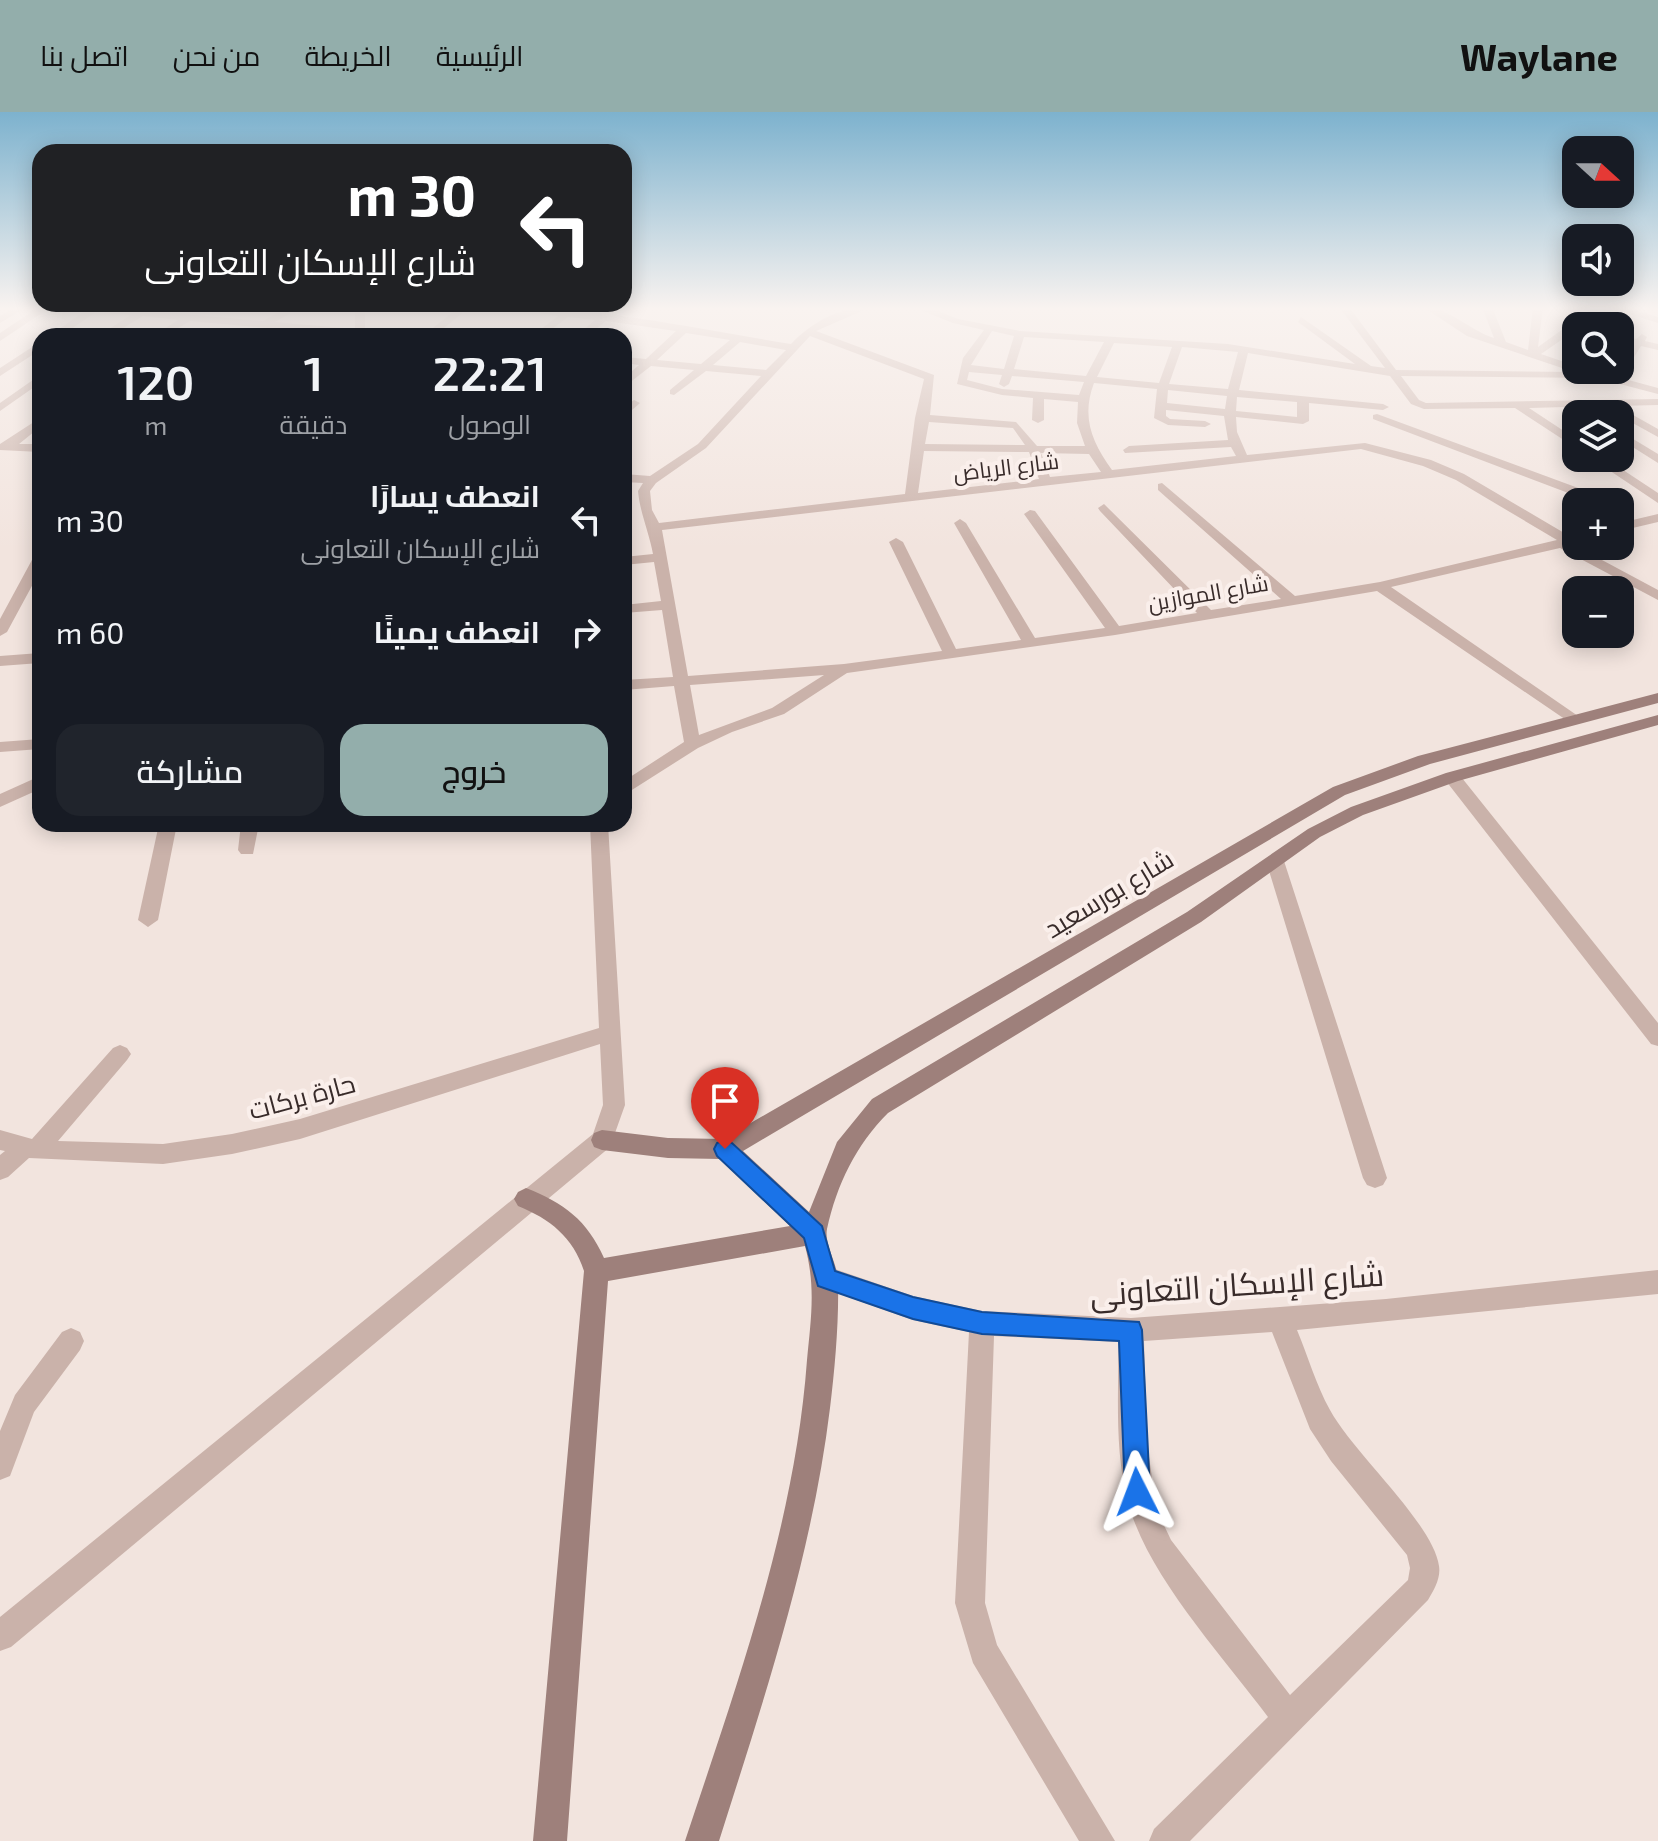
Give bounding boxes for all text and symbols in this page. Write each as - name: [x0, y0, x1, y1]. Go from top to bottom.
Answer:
- text: Waylane: [1460, 33, 1618, 79]
- text: اتصل بنا: [40, 38, 129, 72]
- text: من نحن: [173, 38, 260, 72]
- text: الخريطة: [304, 38, 392, 72]
- text: الرئيسية: [436, 38, 524, 72]
- north arrow: [1562, 136, 1634, 208]
- map controls: [1562, 136, 1634, 648]
- text: 30 m: [347, 160, 476, 227]
- icon: left: [504, 176, 608, 280]
- button: sound: [1562, 224, 1634, 296]
- text: شارع الإسكان التعاونى: [145, 239, 476, 282]
- button: search: [1562, 312, 1634, 384]
- text: 1: [303, 343, 323, 401]
- text: 22:21: [432, 343, 547, 401]
- text: 120: [117, 352, 194, 410]
- button: layers: [1562, 400, 1634, 472]
- text: دقيقة: [280, 408, 347, 439]
- text: الوصول: [448, 408, 531, 439]
- text: m: [144, 409, 167, 440]
- street label: شارع الرياض: [951, 447, 1061, 488]
- text: انعطف يسارًا: [370, 477, 540, 513]
- button: +: [1562, 488, 1634, 560]
- icon: left: [564, 498, 608, 542]
- text: 30 m: [56, 502, 124, 538]
- text: شارع الإسكان التعاونى: [301, 532, 540, 563]
- street label: شارع الموازين: [1146, 569, 1271, 618]
- button: −: [1562, 576, 1634, 648]
- icon: right: [564, 610, 608, 654]
- text: انعطف يمينًا: [374, 613, 540, 649]
- text: 60 m: [56, 614, 124, 650]
- button: مشاركة: [56, 724, 324, 816]
- button: خروج: [340, 724, 608, 816]
- street label: شارع بورسعيد: [1038, 842, 1180, 946]
- street label: حارة بركات: [245, 1066, 359, 1126]
- pin: [691, 1067, 759, 1149]
- icon: arrive: [703, 1079, 747, 1123]
- street label: شارع الإسكان التعاونى: [1089, 1254, 1385, 1317]
- position arrow: [1095, 1450, 1179, 1534]

